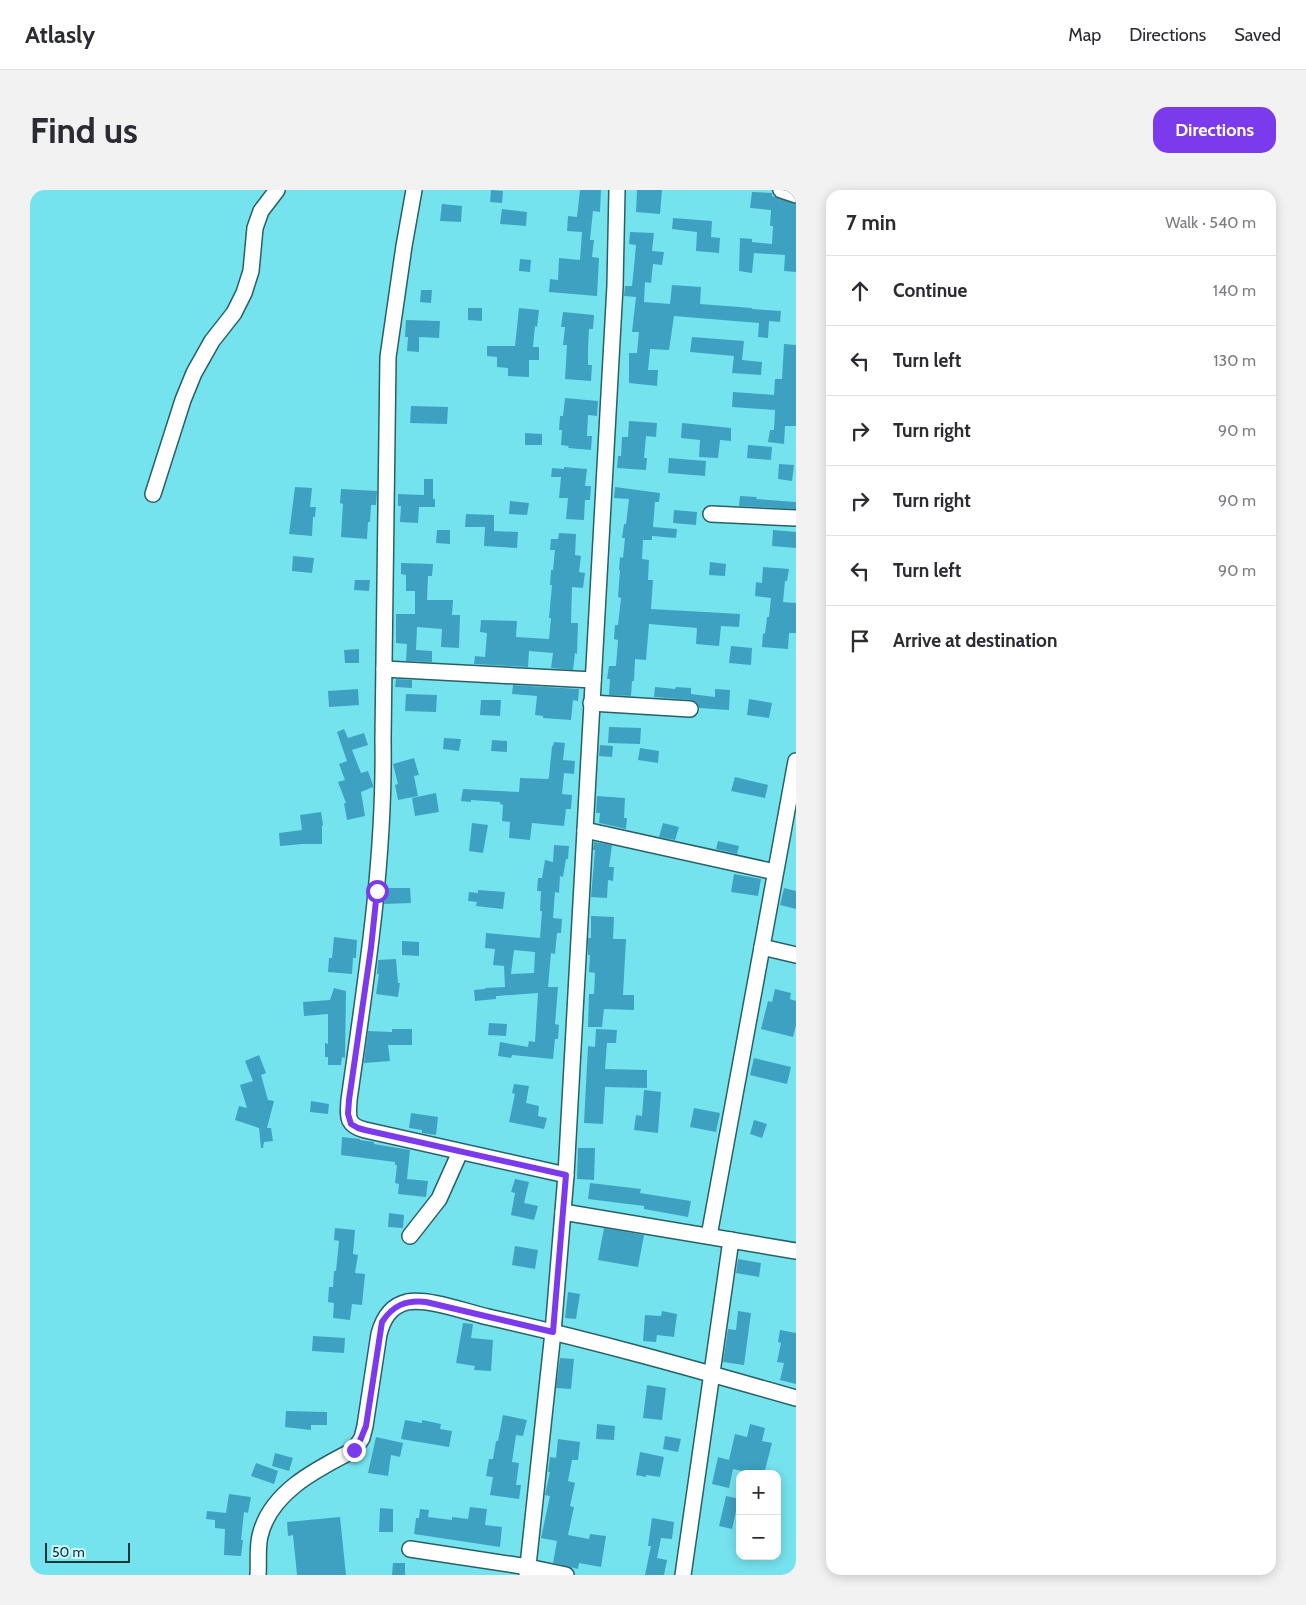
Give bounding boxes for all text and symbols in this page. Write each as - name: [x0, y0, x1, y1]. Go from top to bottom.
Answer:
- text: Atlasly: [25, 20, 95, 49]
- text: Map: [1068, 24, 1101, 46]
- text: Directions: [1129, 24, 1206, 46]
- text: Saved: [1234, 24, 1281, 46]
- button: Directions: [1153, 107, 1276, 153]
- text: Find us: [30, 109, 138, 152]
- text: 7 min: [846, 210, 896, 235]
- text: Walk · 540 m: [1165, 213, 1256, 232]
- icon: ahead: [846, 277, 874, 305]
- text: Continue: [893, 279, 967, 302]
- text: 140 m: [1213, 281, 1256, 300]
- icon: left: [846, 347, 874, 375]
- text: Turn left: [893, 349, 961, 372]
- text: 130 m: [1213, 351, 1256, 370]
- icon: right: [846, 417, 874, 445]
- text: Turn right: [893, 419, 971, 442]
- text: 90 m: [1218, 421, 1256, 440]
- icon: right: [846, 487, 874, 515]
- text: Turn right: [893, 489, 971, 512]
- text: 90 m: [1218, 491, 1256, 510]
- icon: left: [846, 557, 874, 585]
- text: Turn left: [893, 559, 961, 582]
- text: 90 m: [1218, 561, 1256, 580]
- icon: arrive: [846, 627, 874, 655]
- text: Arrive at destination: [893, 629, 1057, 652]
- route start: [366, 880, 389, 903]
- route end: [343, 1439, 366, 1462]
- map controls: [736, 1470, 781, 1560]
- button: +: [736, 1470, 781, 1515]
- button: −: [736, 1515, 781, 1560]
- scale bar: [45, 1540, 130, 1563]
- text: 50 m: [52, 1543, 85, 1561]

